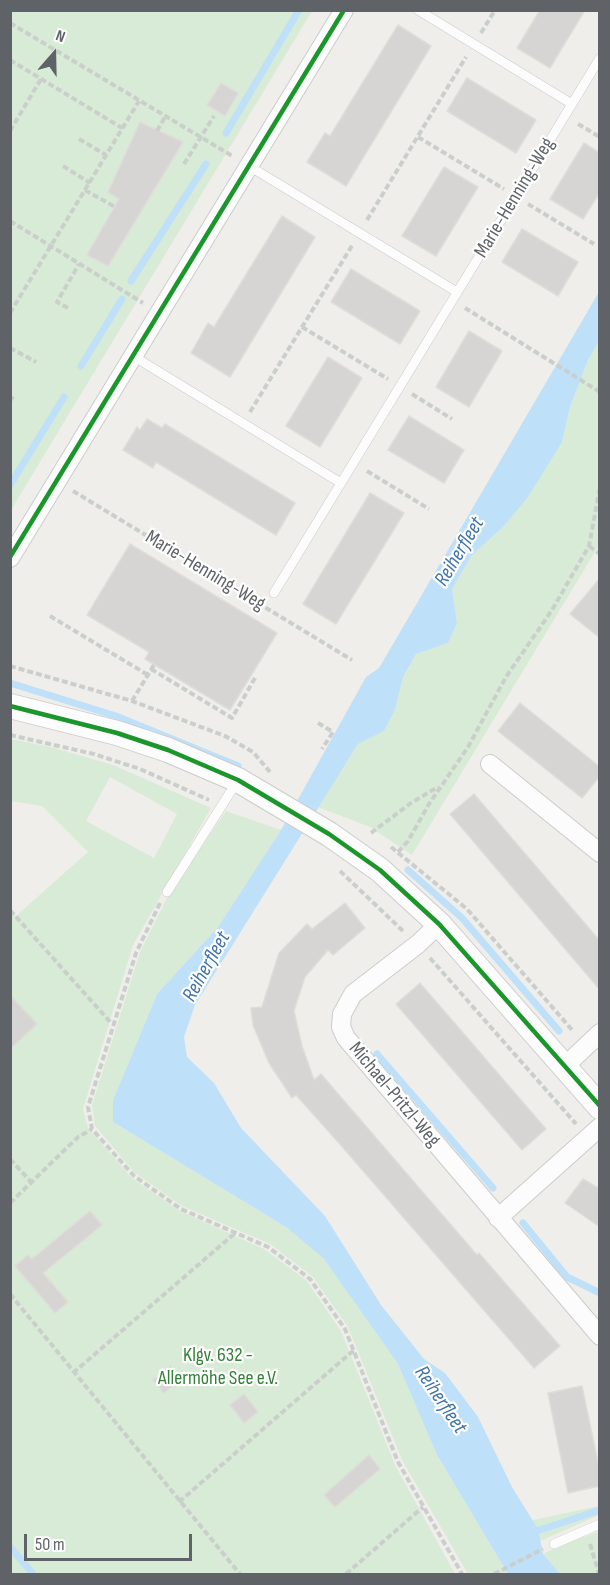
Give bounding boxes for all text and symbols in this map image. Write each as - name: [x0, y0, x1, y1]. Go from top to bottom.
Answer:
- north arrow: [24, 24, 84, 84]
- text: N: [53, 26, 68, 47]
- street label: Marie-Henning-Weg: [470, 134, 560, 262]
- water label: Reiherfleet: [430, 513, 490, 591]
- street label: Marie-Henning-Weg: [141, 526, 269, 616]
- water label: Reiherfleet: [178, 928, 236, 1006]
- street label: Michael-Pritzl-Weg: [343, 1038, 445, 1152]
- park label: Klgv. 632 - Allermöhe See e.V.: [158, 1344, 278, 1391]
- water label: Reiherfleet: [408, 1361, 472, 1439]
- scale bar: [27, 1522, 195, 1560]
- text: 50 m: [35, 1534, 65, 1555]

